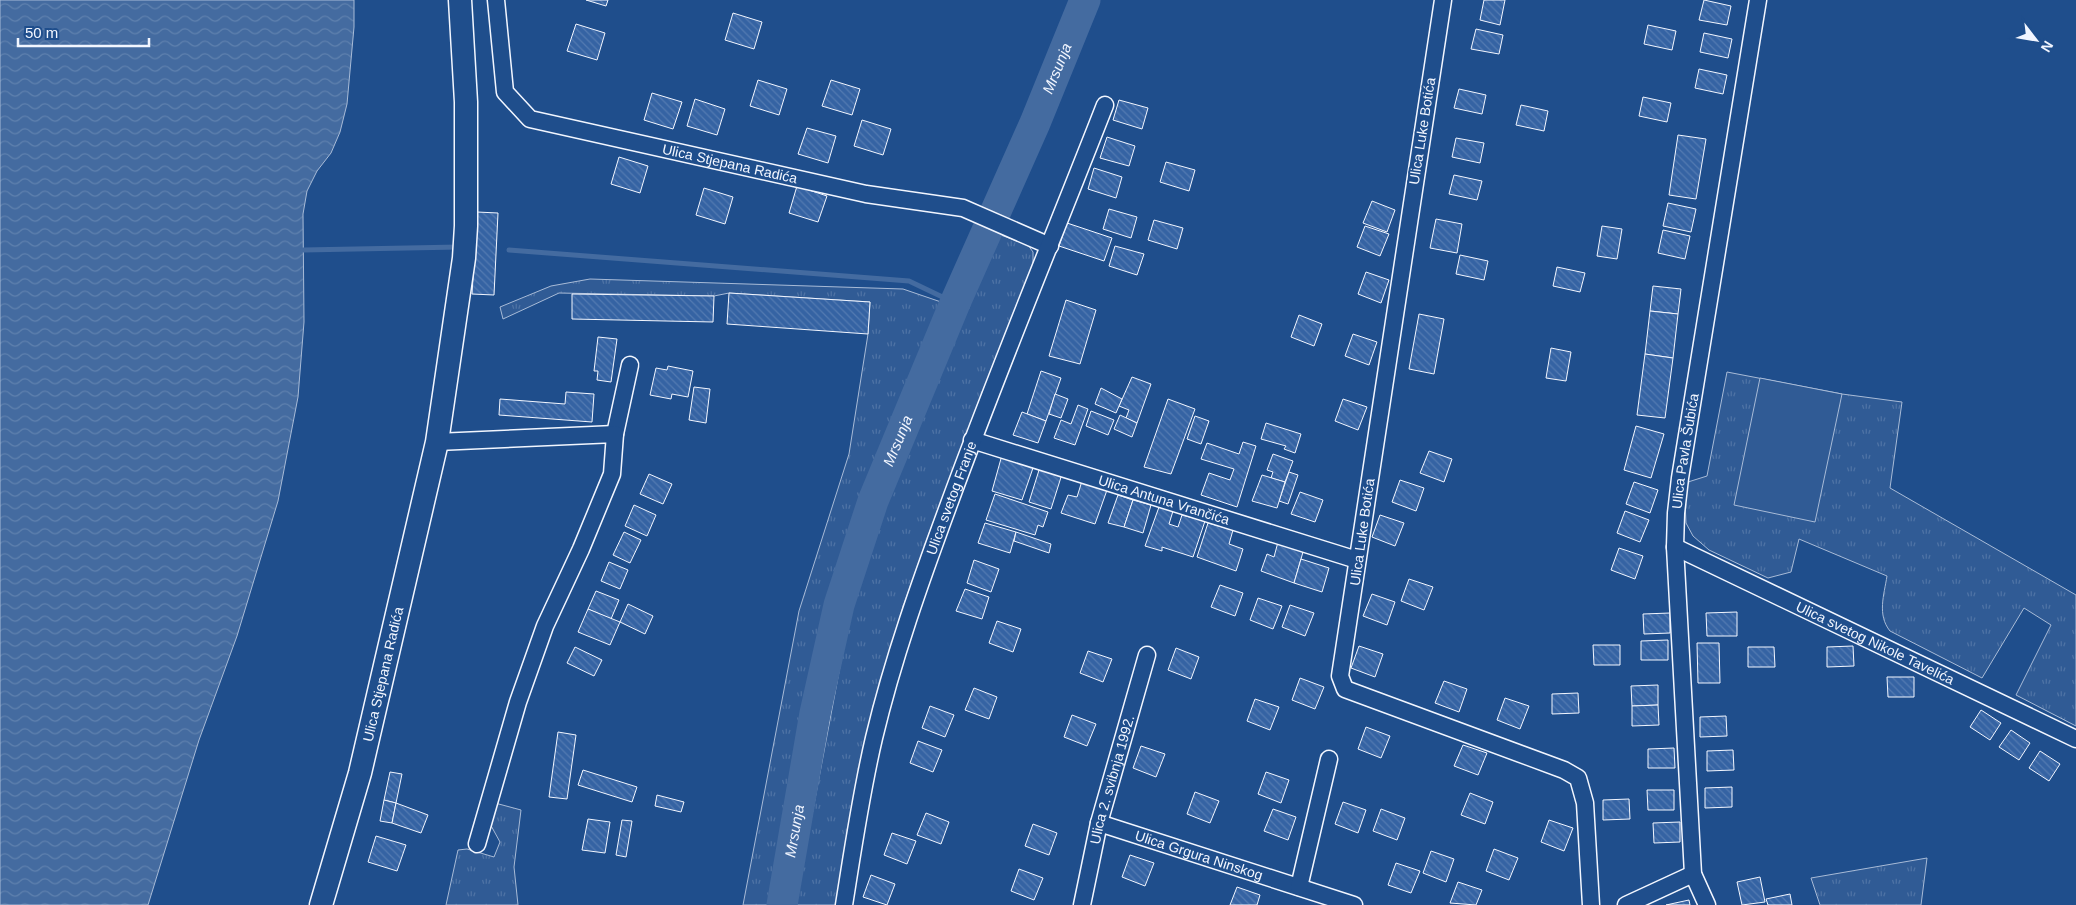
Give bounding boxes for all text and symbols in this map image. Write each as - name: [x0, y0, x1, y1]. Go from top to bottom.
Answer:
- scale bar: [18, 15, 149, 47]
- north arrow: [2011, 15, 2061, 65]
- text: 50 m: [25, 24, 58, 41]
- text: N: [2038, 38, 2057, 55]
- water label: Mrsunja: [1039, 40, 1075, 96]
- street label: Ulica Luke Botića: [1406, 76, 1438, 186]
- street label: Ulica Stjepana Radića: [661, 141, 799, 186]
- street label: Ulica Pavla Šubića: [1669, 392, 1702, 510]
- water label: Mrsunja: [879, 413, 916, 469]
- street label: Ulica svetog Franje: [923, 439, 980, 557]
- street label: Ulica Antuna Vrančića: [1096, 472, 1232, 528]
- street label: Ulica Luke Botića: [1347, 477, 1377, 587]
- street label: Ulica svetog Nikole Tavelića: [1794, 598, 1957, 688]
- street label: Ulica Stjepana Radića: [360, 605, 406, 743]
- street label: Ulica 2. svibnja 1992.: [1087, 713, 1137, 846]
- water label: Mrsunja: [781, 803, 807, 859]
- street label: Ulica Grgura Ninskog: [1133, 827, 1265, 883]

